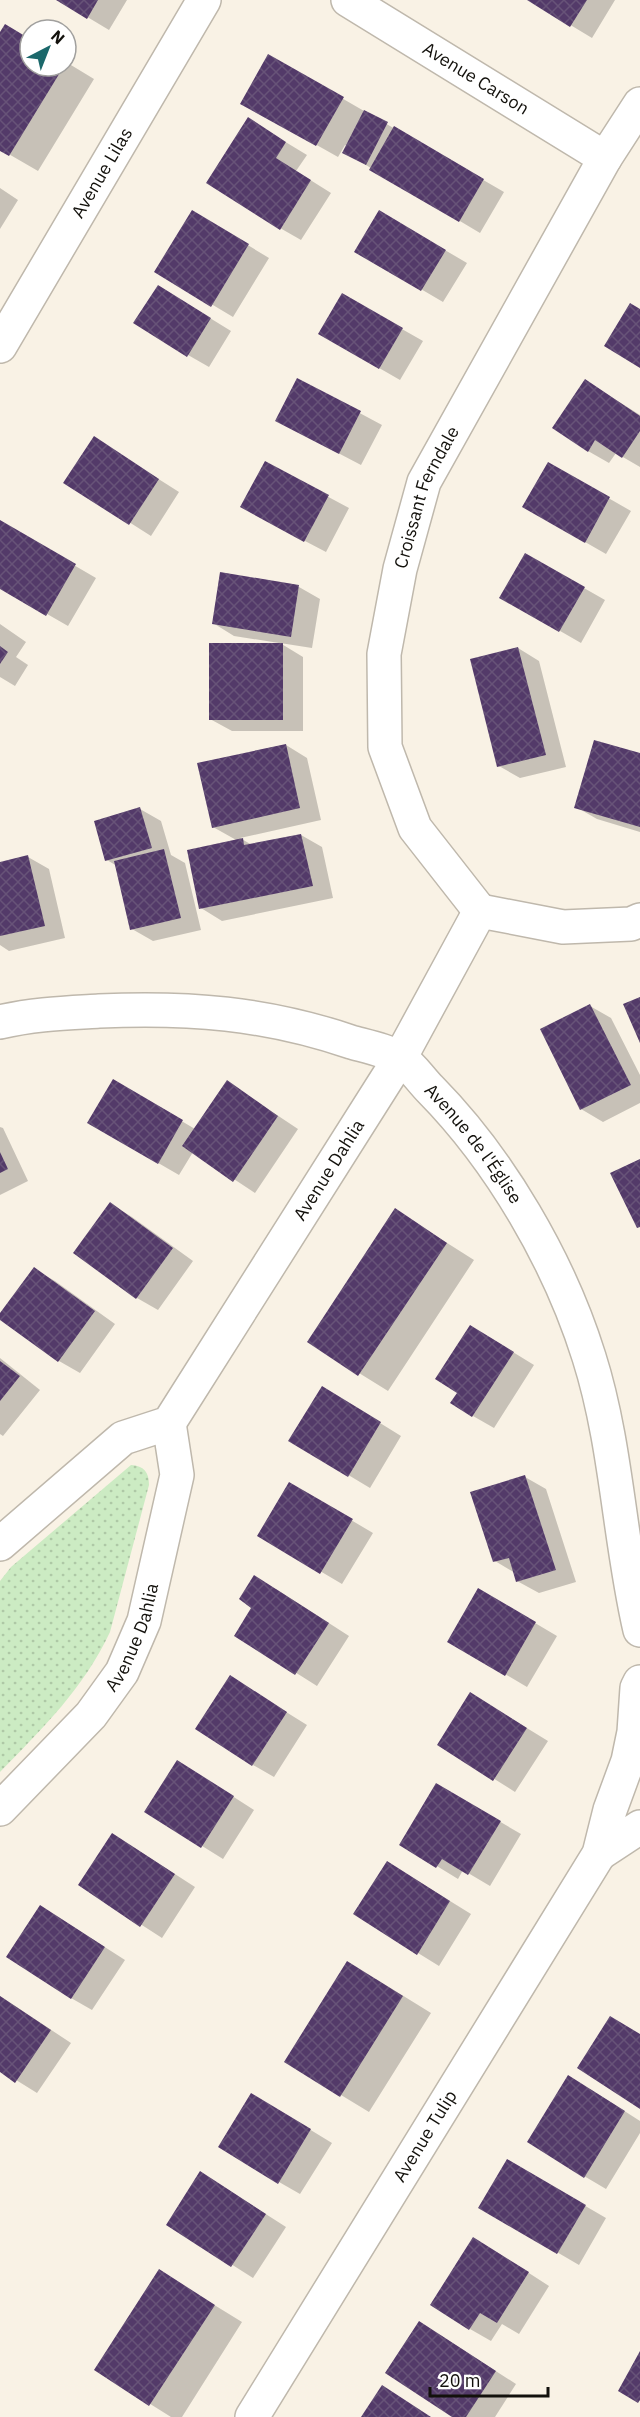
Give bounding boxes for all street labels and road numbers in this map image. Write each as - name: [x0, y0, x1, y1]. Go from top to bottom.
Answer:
- street label: Avenue Carson: [419, 37, 534, 120]
- street label: Avenue Lilas: [66, 123, 137, 222]
- street label: Croissant Ferndale: [389, 422, 464, 571]
- street label: Avenue de l'Église: [420, 1078, 528, 1208]
- street label: Avenue Dahlia: [288, 1115, 369, 1225]
- street label: Avenue Dahlia: [100, 1581, 163, 1696]
- street label: Avenue Tulip: [388, 2086, 462, 2186]

